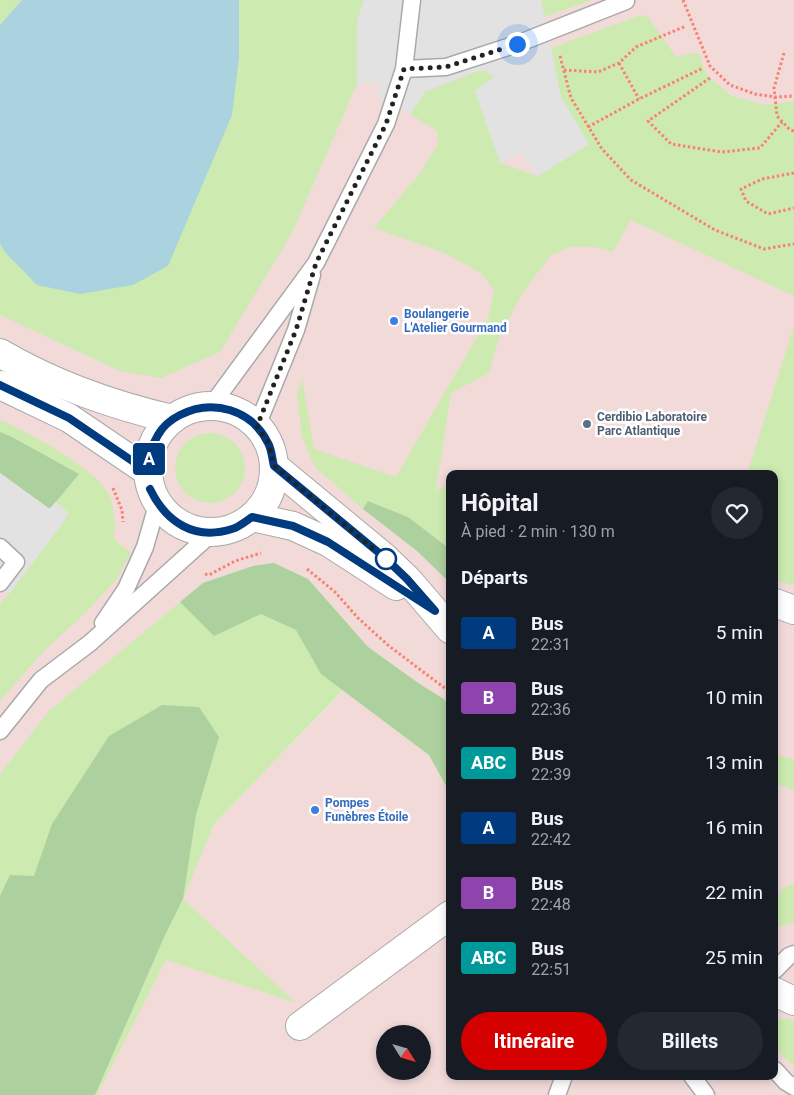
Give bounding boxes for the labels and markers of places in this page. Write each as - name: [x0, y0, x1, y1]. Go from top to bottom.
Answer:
- place label: Boulangerie L'Atelier Gourmand: [404, 307, 507, 335]
- marker: Boulangerie L'Atelier Gourmand: [388, 315, 400, 327]
- place label: Cerdibio Laboratoire Parc Atlantique: [597, 410, 707, 438]
- marker: Cerdibio Laboratoire Parc Atlantique: [581, 418, 593, 430]
- unlabelled marker: [375, 548, 397, 570]
- place label: Pompes Funèbres Étoile: [325, 796, 409, 824]
- marker: Pompes Funèbres Étoile: [309, 804, 321, 816]

